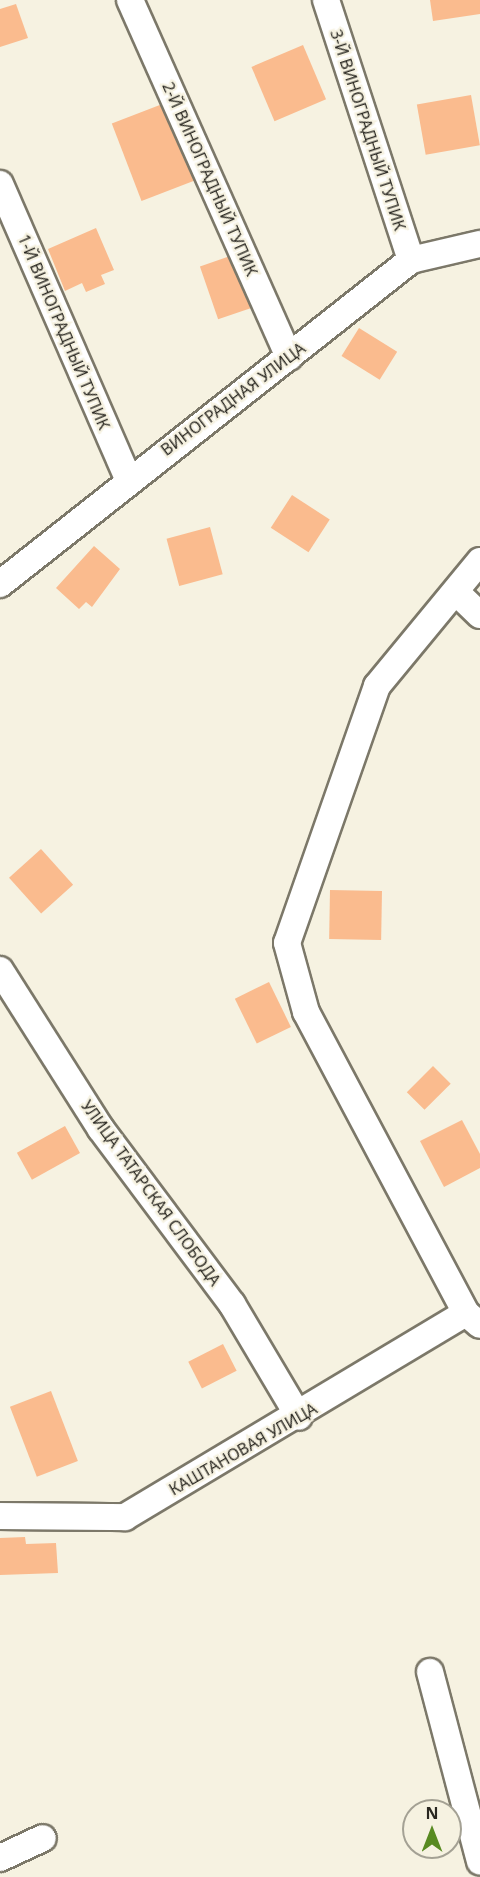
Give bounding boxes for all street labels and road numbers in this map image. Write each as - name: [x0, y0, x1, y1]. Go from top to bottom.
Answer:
- street label: 3-Й ВИНОГРАДНЫЙ ТУПИК: [326, 27, 410, 233]
- street label: 2-Й ВИНОГРАДНЫЙ ТУПИК: [158, 79, 262, 279]
- street label: 1-Й ВИНОГРАДНЫЙ ТУПИК: [14, 231, 114, 433]
- street label: ВИНОГРАДНАЯ УЛИЦА: [157, 338, 309, 460]
- street label: УЛИЦА ТАТАРСКАЯ СЛОБОДА: [77, 1097, 225, 1289]
- street label: КАШТАНОВАЯ УЛИЦА: [166, 1399, 320, 1499]

